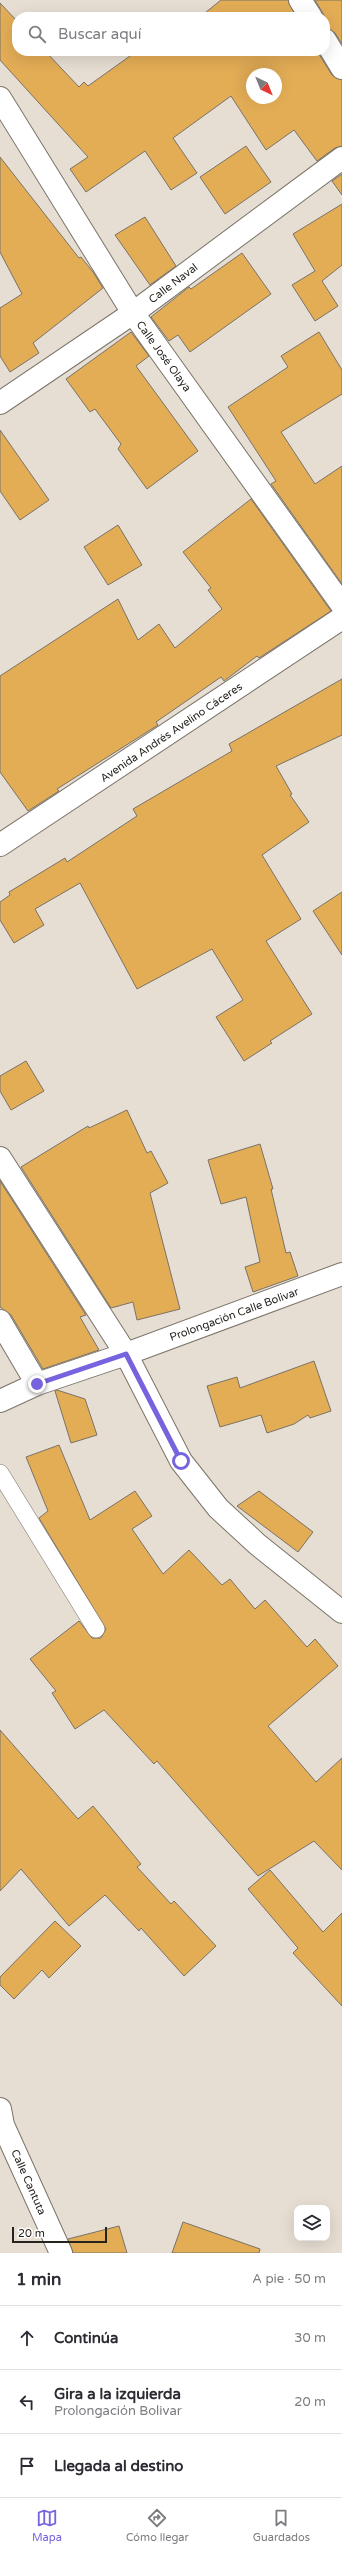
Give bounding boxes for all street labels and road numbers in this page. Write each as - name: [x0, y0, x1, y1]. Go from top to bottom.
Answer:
- street label: Calle Naval: [146, 261, 200, 306]
- street label: Calle José Olaya: [134, 318, 194, 394]
- street label: Avenida Andrés Avelino Cáceres: [98, 680, 245, 785]
- street label: Prolongación Calle Bolivar: [168, 1285, 301, 1344]
- street label: Calle Cantuta: [8, 2148, 49, 2217]

